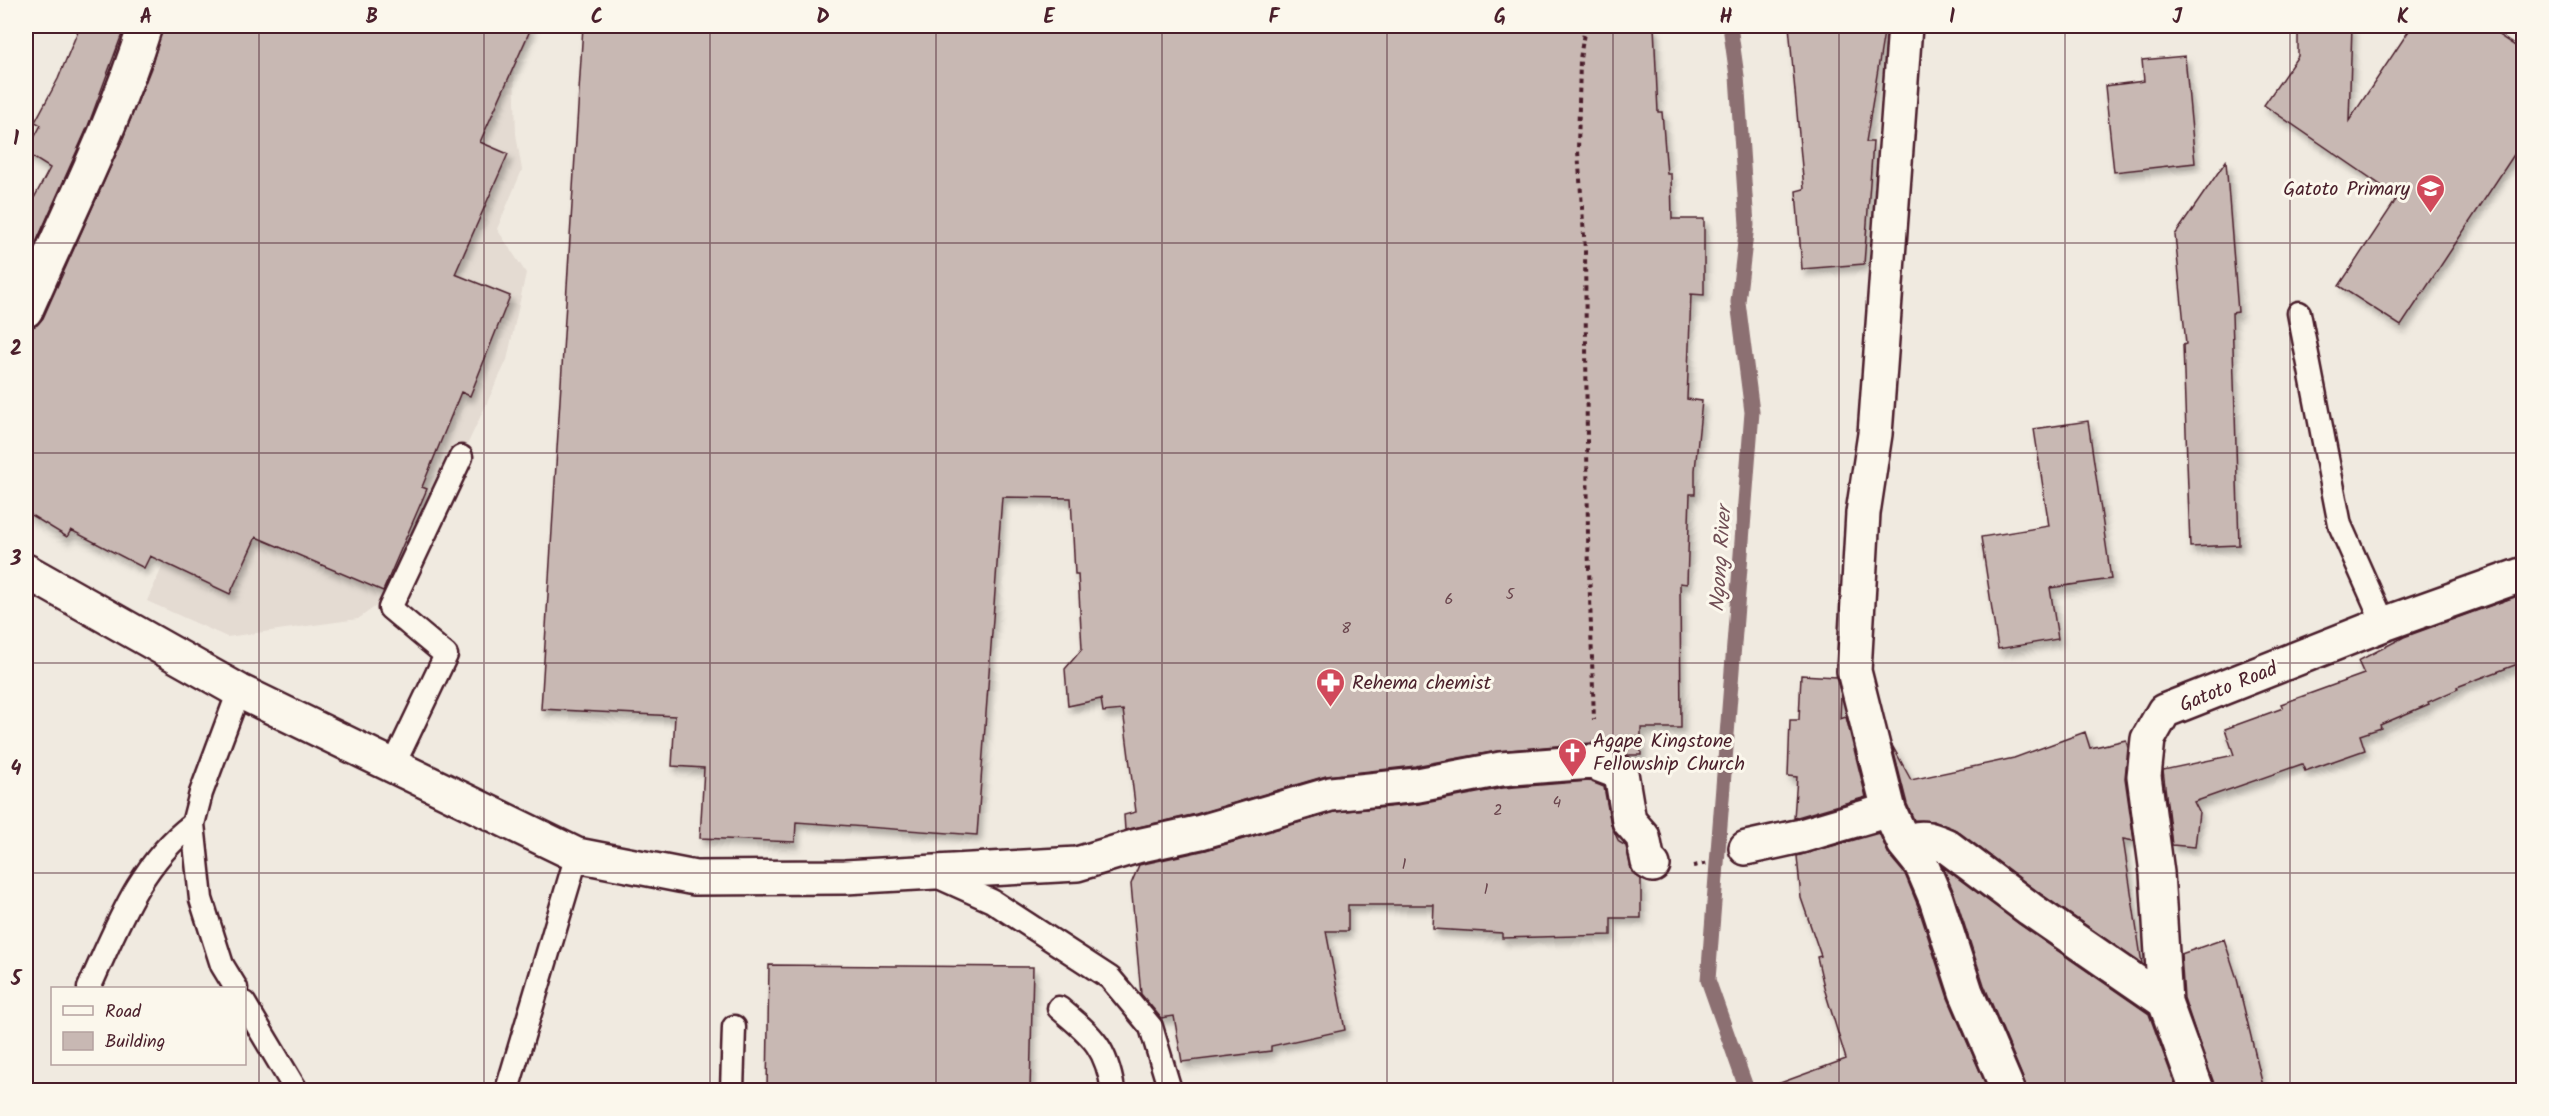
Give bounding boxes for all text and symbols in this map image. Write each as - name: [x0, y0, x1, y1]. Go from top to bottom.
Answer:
- text: A: [140, 2, 152, 34]
- text: B: [366, 2, 378, 34]
- text: C: [591, 2, 603, 34]
- text: D: [816, 2, 830, 34]
- text: E: [1043, 2, 1055, 34]
- text: F: [1269, 2, 1281, 34]
- text: G: [1494, 2, 1506, 34]
- text: H: [1719, 2, 1733, 34]
- text: I: [1949, 2, 1955, 34]
- text: J: [2172, 2, 2183, 34]
- text: K: [2397, 2, 2409, 34]
- text: 1: [13, 124, 19, 156]
- school or university icon: Gatoto Primary: [2415, 172, 2447, 214]
- place label: Gatoto Primary: [2283, 174, 2411, 206]
- text: 2: [10, 334, 22, 366]
- water label: Ngong River: [1701, 501, 1742, 613]
- text: 3: [10, 544, 22, 576]
- house number: 5: [1506, 582, 1516, 607]
- house number: 6: [1445, 587, 1453, 612]
- house number: 8: [1341, 616, 1351, 641]
- street label: Gatoto Road: [2175, 653, 2284, 722]
- pharmacy icon: Rehema chemist: [1315, 666, 1347, 708]
- place label: Rehema chemist: [1352, 668, 1492, 700]
- place label: Agape Kingstone Fellowship Church: [1593, 726, 1745, 781]
- church icon: Agape Kingstone Fellowship Church: [1556, 736, 1588, 778]
- text: 4: [11, 754, 22, 786]
- house number: 4: [1553, 790, 1562, 815]
- house number: 2: [1493, 798, 1503, 823]
- house number: 1: [1401, 852, 1407, 877]
- house number: 1: [1483, 877, 1489, 902]
- text: 5: [10, 964, 23, 996]
- legend: [51, 987, 246, 1065]
- text: Road: [105, 998, 142, 1027]
- text: Building: [105, 1028, 165, 1057]

